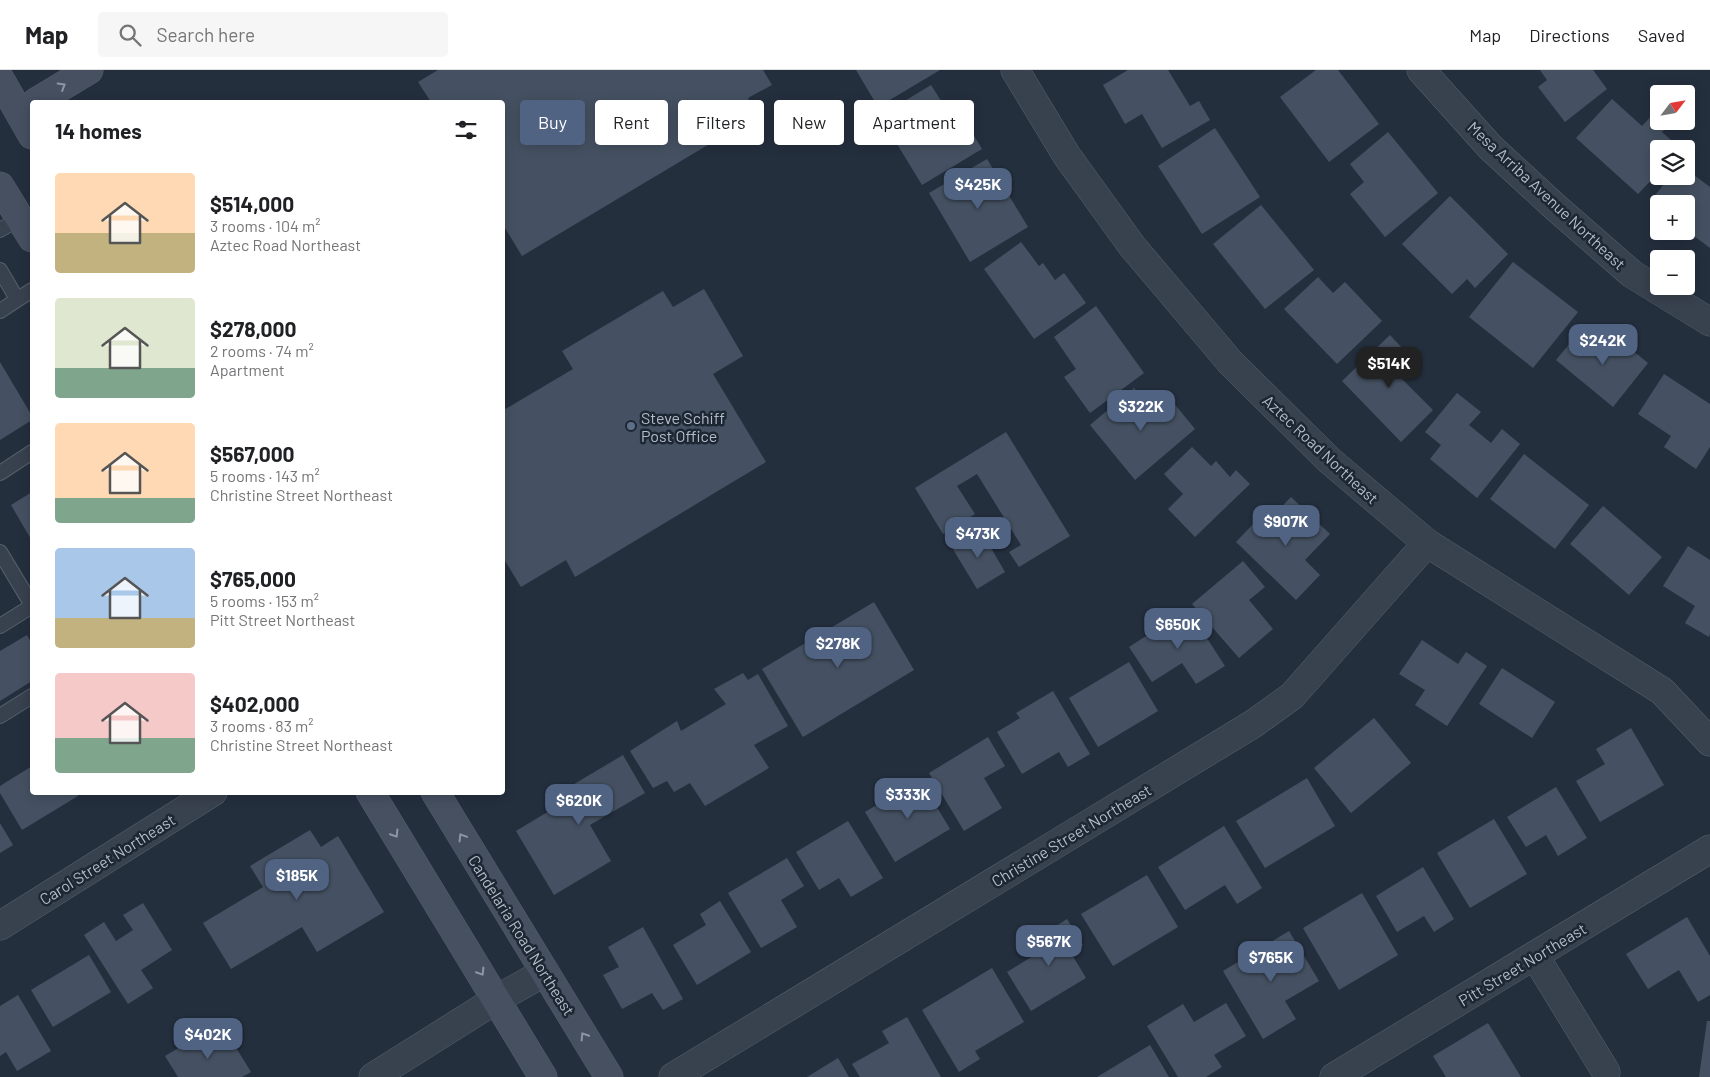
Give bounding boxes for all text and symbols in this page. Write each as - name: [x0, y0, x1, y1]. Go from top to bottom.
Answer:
- search box: [98, 12, 448, 57]
- text: Map: [25, 20, 68, 49]
- icon: search: [116, 21, 144, 49]
- text: Search here: [156, 23, 255, 46]
- text: Map: [1469, 24, 1501, 46]
- text: Directions: [1529, 24, 1610, 46]
- text: Saved: [1638, 24, 1685, 46]
- one-way arrow: [57, 83, 66, 93]
- north arrow: [1650, 85, 1695, 130]
- map controls: [1650, 85, 1695, 295]
- chip: Buy: [520, 100, 585, 145]
- chip: Rent: [595, 100, 668, 145]
- chip: Filters: [678, 100, 764, 145]
- chip: New: [774, 100, 844, 145]
- chip: Apartment: [854, 100, 974, 145]
- icon: filters: [452, 116, 480, 144]
- street label: Mesa Arriba Avenue Northeast: [1464, 117, 1630, 273]
- text: 14 homes: [55, 118, 142, 143]
- button: layers: [1650, 140, 1695, 185]
- pin: $425K: [943, 168, 1013, 210]
- text: $425K: [955, 174, 1001, 193]
- text: $514,000: [210, 191, 294, 216]
- icon: home: [95, 193, 155, 253]
- button: +: [1650, 195, 1695, 240]
- text: 3 rooms · 104 m²: [210, 216, 320, 235]
- text: Aztec Road Northeast: [210, 235, 361, 254]
- button: −: [1650, 250, 1695, 295]
- text: $278,000: [210, 316, 296, 341]
- icon: home: [95, 318, 155, 378]
- pin: $242K: [1568, 324, 1638, 366]
- text: $242K: [1580, 330, 1626, 349]
- text: 2 rooms · 74 m²: [210, 341, 314, 360]
- pin: $514K: [1354, 346, 1424, 389]
- text: $514K: [1368, 353, 1410, 372]
- text: Apartment: [210, 360, 285, 379]
- pin: $322K: [1106, 390, 1176, 432]
- street label: Aztec Road Northeast: [1259, 391, 1383, 507]
- text: $322K: [1118, 396, 1164, 415]
- place label: Steve Schiff Post Office: [641, 408, 725, 445]
- marker: Steve Schiff Post Office: [625, 420, 637, 432]
- text: $567,000: [210, 441, 295, 466]
- icon: home: [95, 443, 155, 503]
- text: 5 rooms · 143 m²: [210, 466, 320, 485]
- text: Christine Street Northeast: [210, 485, 393, 504]
- pin: $907K: [1251, 504, 1321, 547]
- text: $907K: [1264, 511, 1308, 530]
- pin: $473K: [943, 516, 1013, 559]
- text: $473K: [956, 523, 1000, 542]
- text: $765,000: [210, 566, 296, 591]
- icon: home: [95, 568, 155, 628]
- text: 5 rooms · 153 m²: [210, 591, 319, 610]
- pin: $650K: [1143, 608, 1213, 650]
- text: Pitt Street Northeast: [210, 610, 355, 629]
- text: $650K: [1155, 614, 1201, 633]
- pin: $278K: [803, 626, 873, 669]
- text: $278K: [816, 633, 860, 652]
- text: $402,000: [210, 691, 299, 716]
- icon: home: [95, 693, 155, 753]
- text: 3 rooms · 83 m²: [210, 716, 314, 735]
- text: Christine Street Northeast: [210, 735, 393, 754]
- pin: $333K: [873, 778, 943, 820]
- street label: Christine Street Northeast: [988, 780, 1154, 890]
- pin: $620K: [544, 784, 614, 826]
- text: $333K: [885, 784, 931, 803]
- text: $620K: [556, 790, 602, 809]
- street label: Carol Street Northeast: [36, 810, 178, 908]
- one-way arrow: [389, 829, 399, 838]
- one-way arrow: [459, 834, 469, 843]
- street label: Candelaria Road Northeast: [465, 851, 579, 1019]
- pin: $185K: [262, 858, 332, 901]
- text: $185K: [276, 865, 318, 884]
- street label: Pitt Street Northeast: [1455, 918, 1589, 1010]
- pin: $567K: [1014, 924, 1084, 967]
- text: $567K: [1027, 931, 1071, 950]
- pin: $765K: [1236, 940, 1306, 983]
- text: $765K: [1249, 947, 1293, 966]
- one-way arrow: [474, 967, 484, 976]
- pin: $402K: [173, 1018, 243, 1060]
- text: $402K: [185, 1024, 231, 1043]
- one-way arrow: [580, 1032, 590, 1041]

